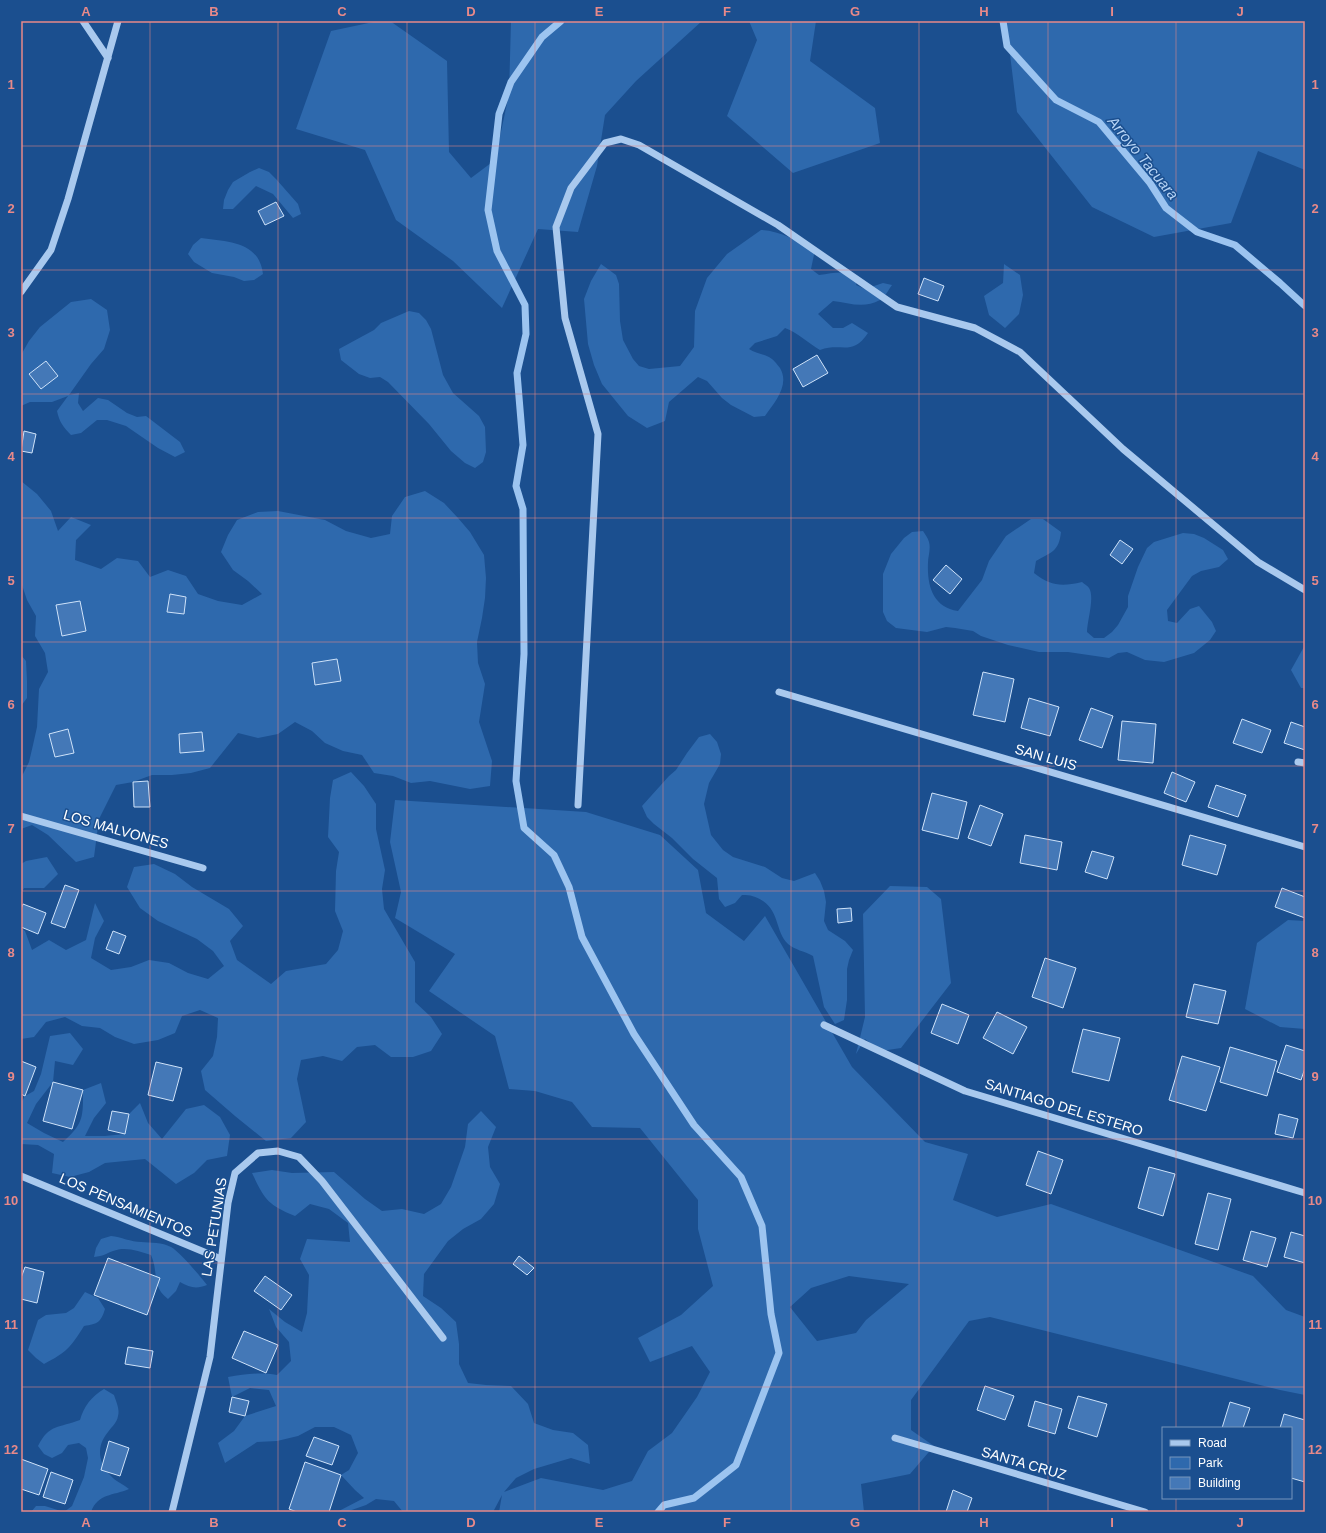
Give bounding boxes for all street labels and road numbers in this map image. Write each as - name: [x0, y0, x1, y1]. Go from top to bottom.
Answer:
- street label: SAN LUIS: [1013, 741, 1079, 773]
- street label: LOS MALVONES: [62, 806, 170, 852]
- street label: SANTIAGO DEL ESTERO: [983, 1075, 1145, 1139]
- street label: LOS PENSAMIENTOS: [57, 1170, 195, 1240]
- street label: LAS PETUNIAS: [198, 1176, 230, 1278]
- street label: SANTA CRUZ: [980, 1443, 1069, 1483]

